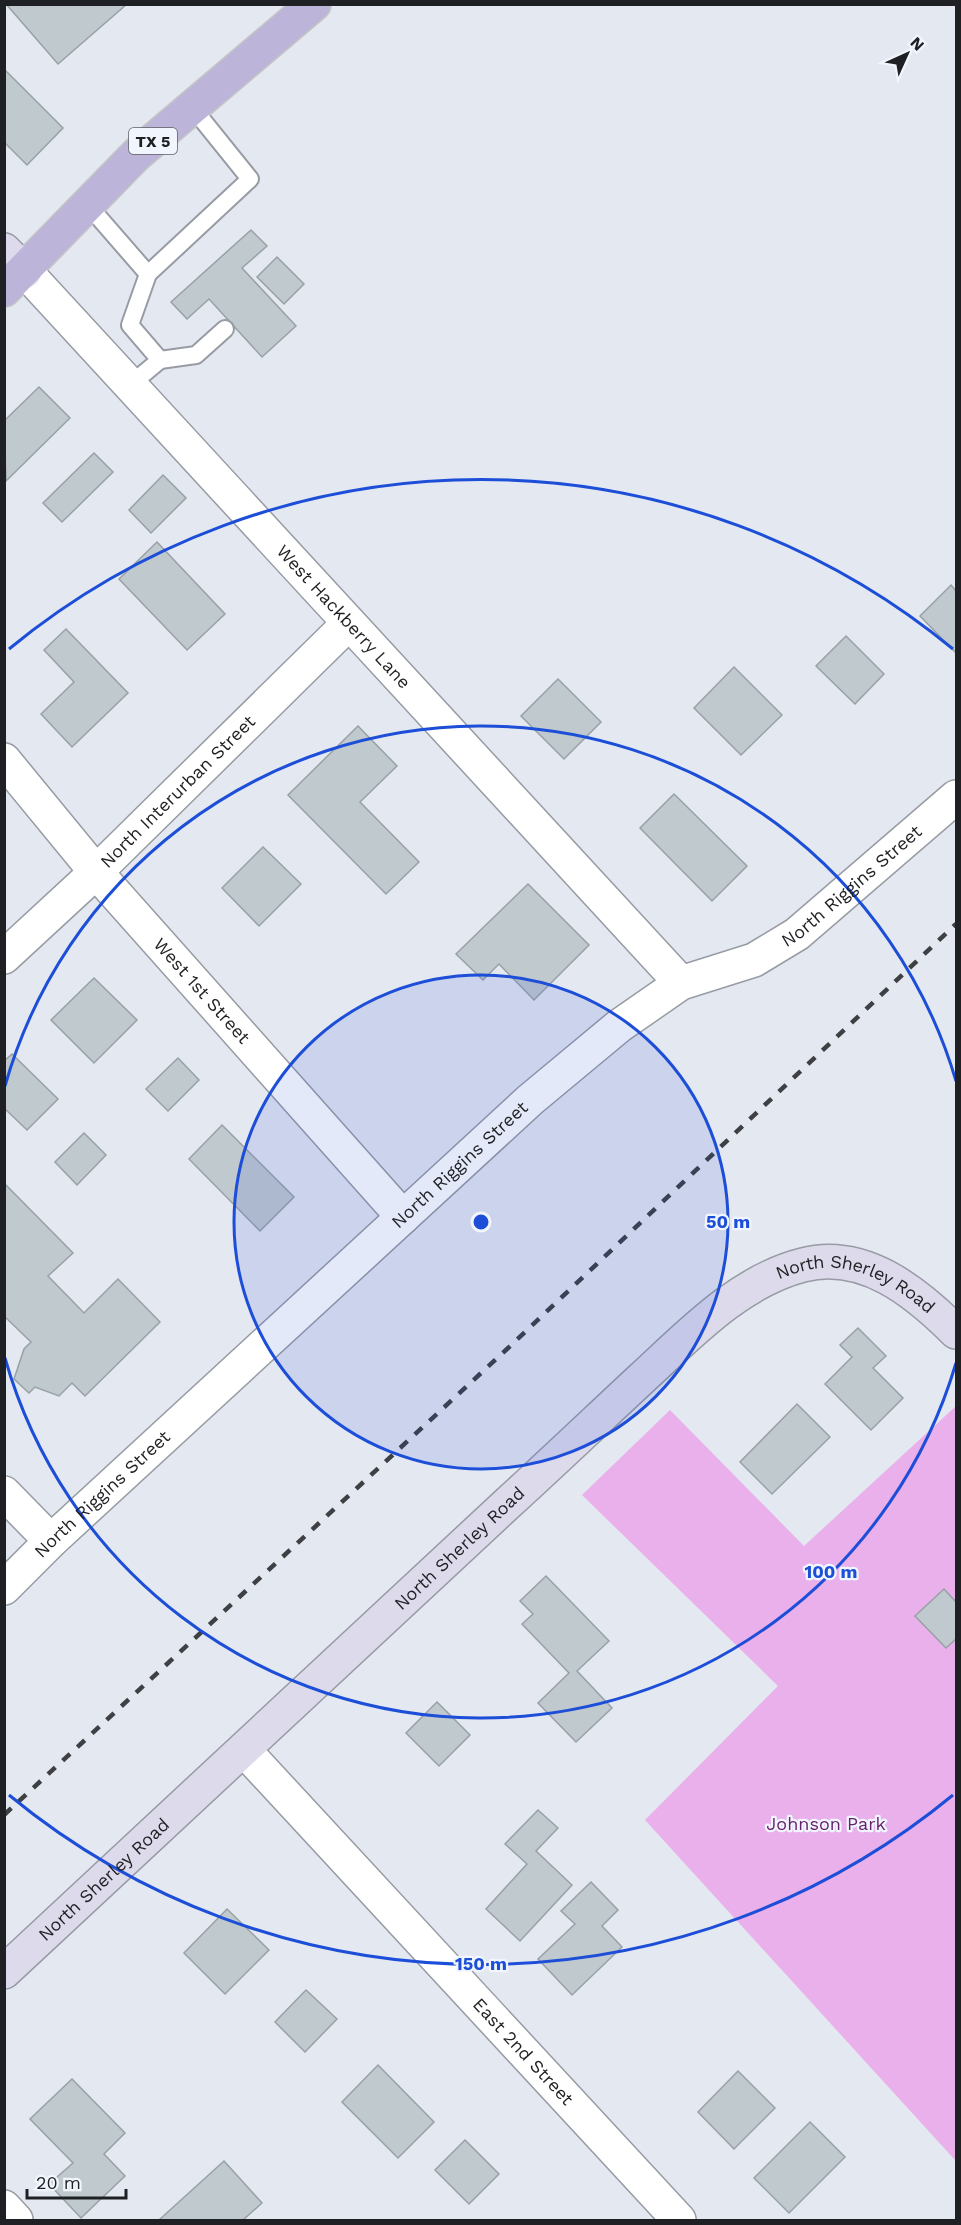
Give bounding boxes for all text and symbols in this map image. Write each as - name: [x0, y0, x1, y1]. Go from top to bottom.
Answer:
- north arrow: [877, 24, 937, 84]
- text: N: [906, 33, 928, 55]
- road number: TX 5: [129, 128, 177, 154]
- street label: West Hackberry Lane: [272, 540, 415, 692]
- street label: North Interurban Street: [96, 710, 259, 872]
- street label: North Riggins Street: [777, 820, 926, 951]
- street label: West 1st Street: [150, 933, 255, 1048]
- street label: North Riggins Street: [387, 1096, 532, 1232]
- text: 50 m: [706, 1211, 750, 1232]
- centre of rings: [471, 1212, 491, 1232]
- street label: North Sherley Road: [773, 1251, 939, 1317]
- street label: North Riggins Street: [30, 1425, 174, 1562]
- street label: North Sherley Road: [390, 1482, 529, 1614]
- text: 100 m: [804, 1561, 858, 1582]
- park label: Johnson Park: [766, 1813, 886, 1834]
- street label: North Sherley Road: [34, 1814, 173, 1945]
- text: 150 m: [455, 1953, 507, 1974]
- street label: East 2nd Street: [469, 1993, 578, 2109]
- scale bar: [27, 2162, 126, 2200]
- text: 20 m: [36, 2172, 81, 2193]

